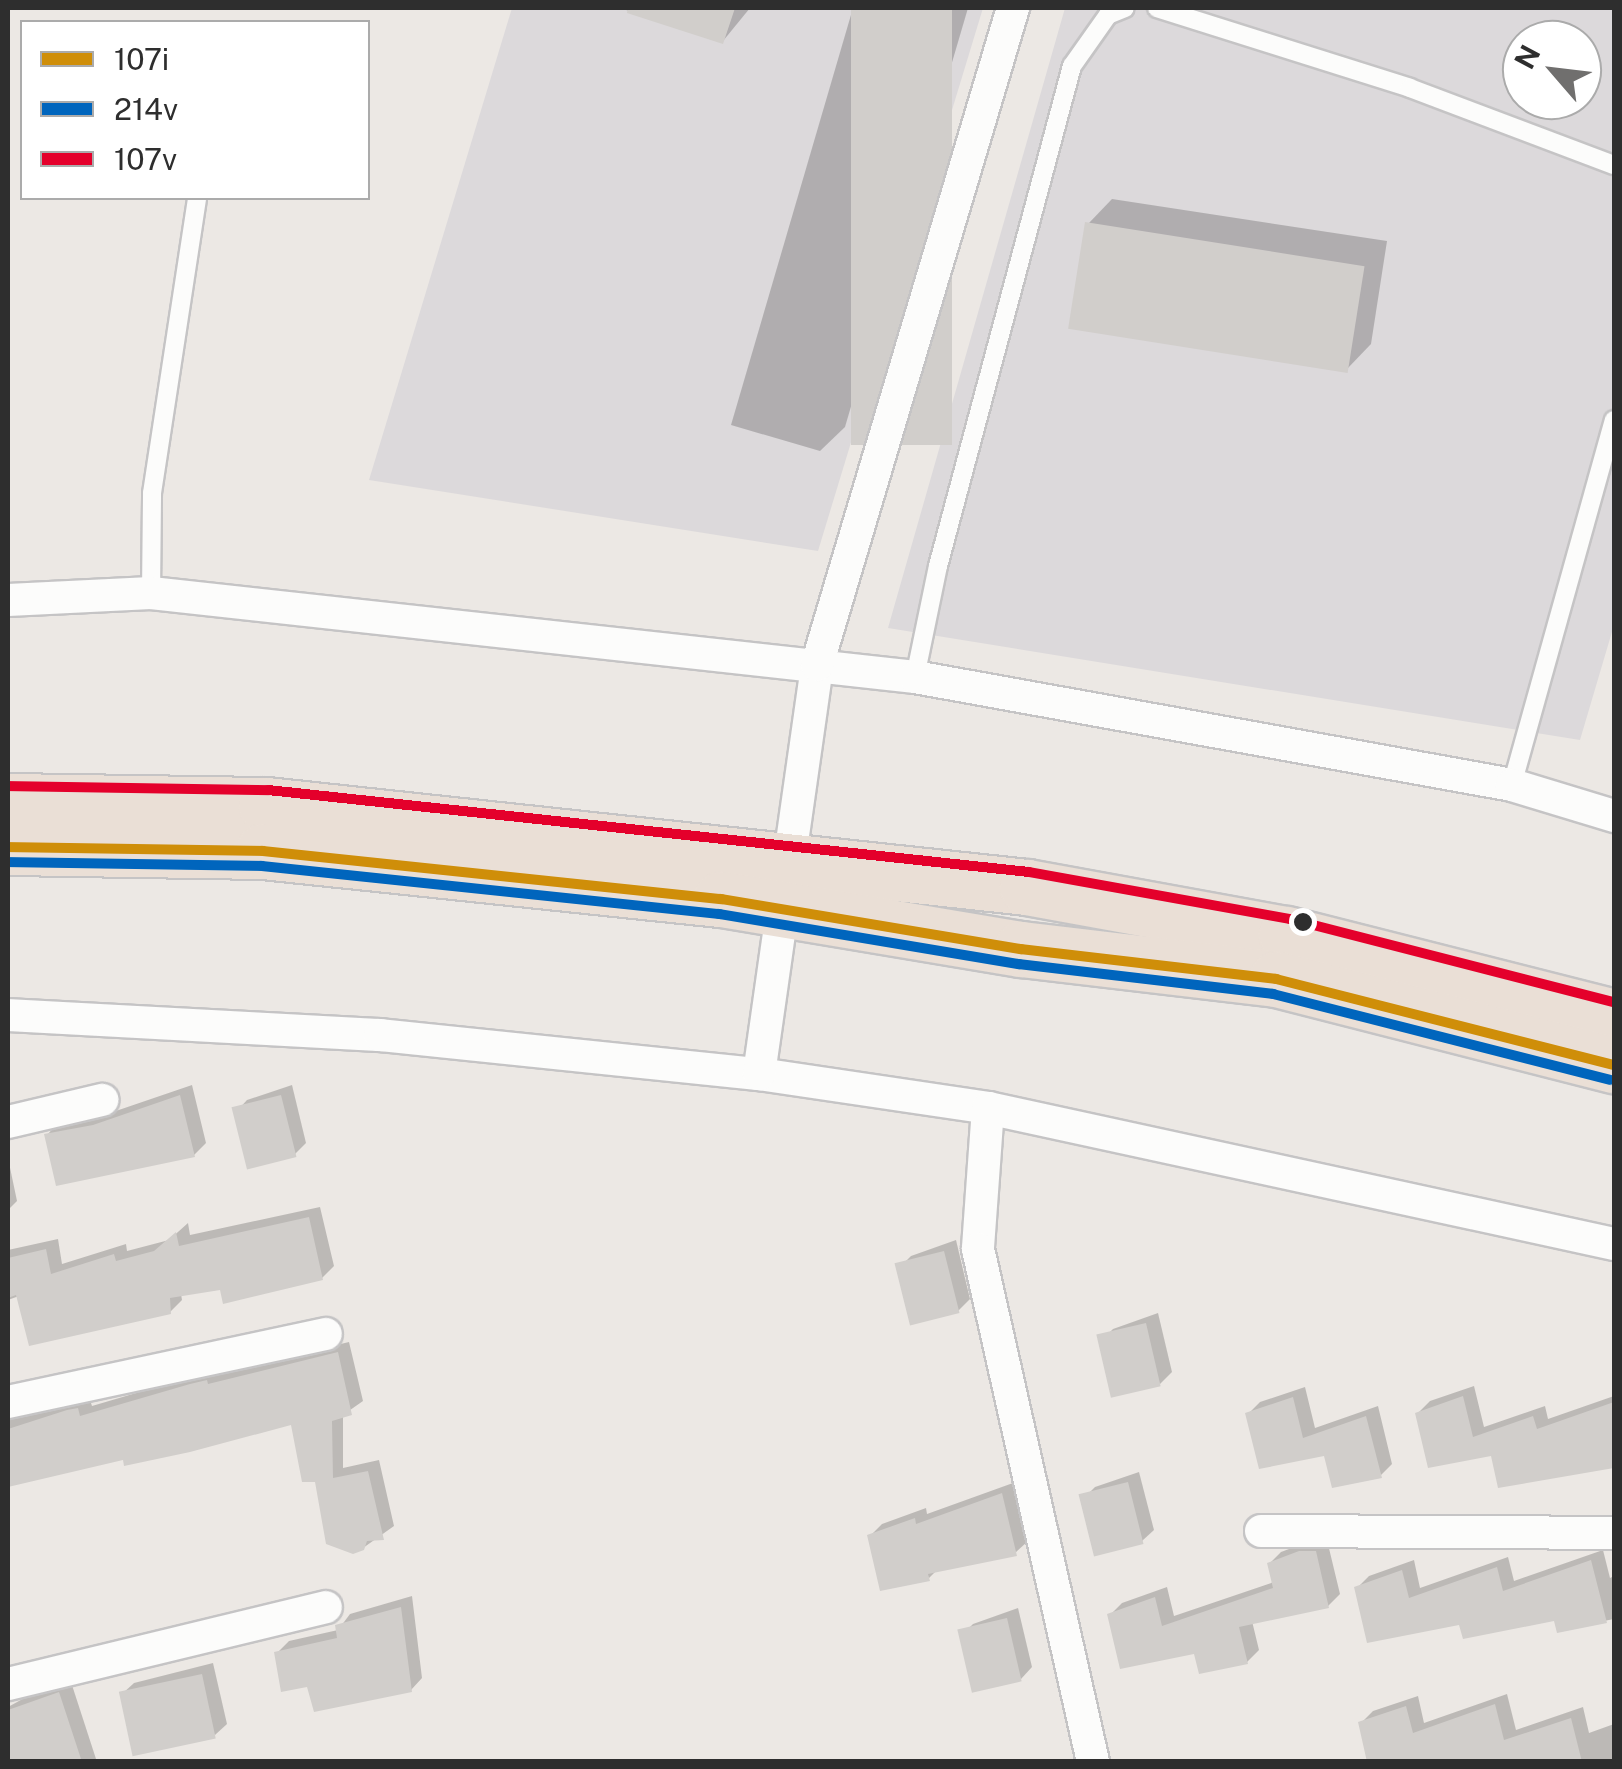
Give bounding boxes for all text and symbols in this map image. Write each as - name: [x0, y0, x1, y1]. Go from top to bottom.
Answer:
- legend: [20, 20, 370, 200]
- north arrow: [1502, 20, 1602, 120]
- text: N: [1507, 39, 1547, 74]
- text: 107i: [114, 41, 169, 77]
- text: 214v: [114, 91, 178, 127]
- text: 107v: [114, 141, 177, 177]
- unlabelled marker: [1293, 912, 1313, 932]

